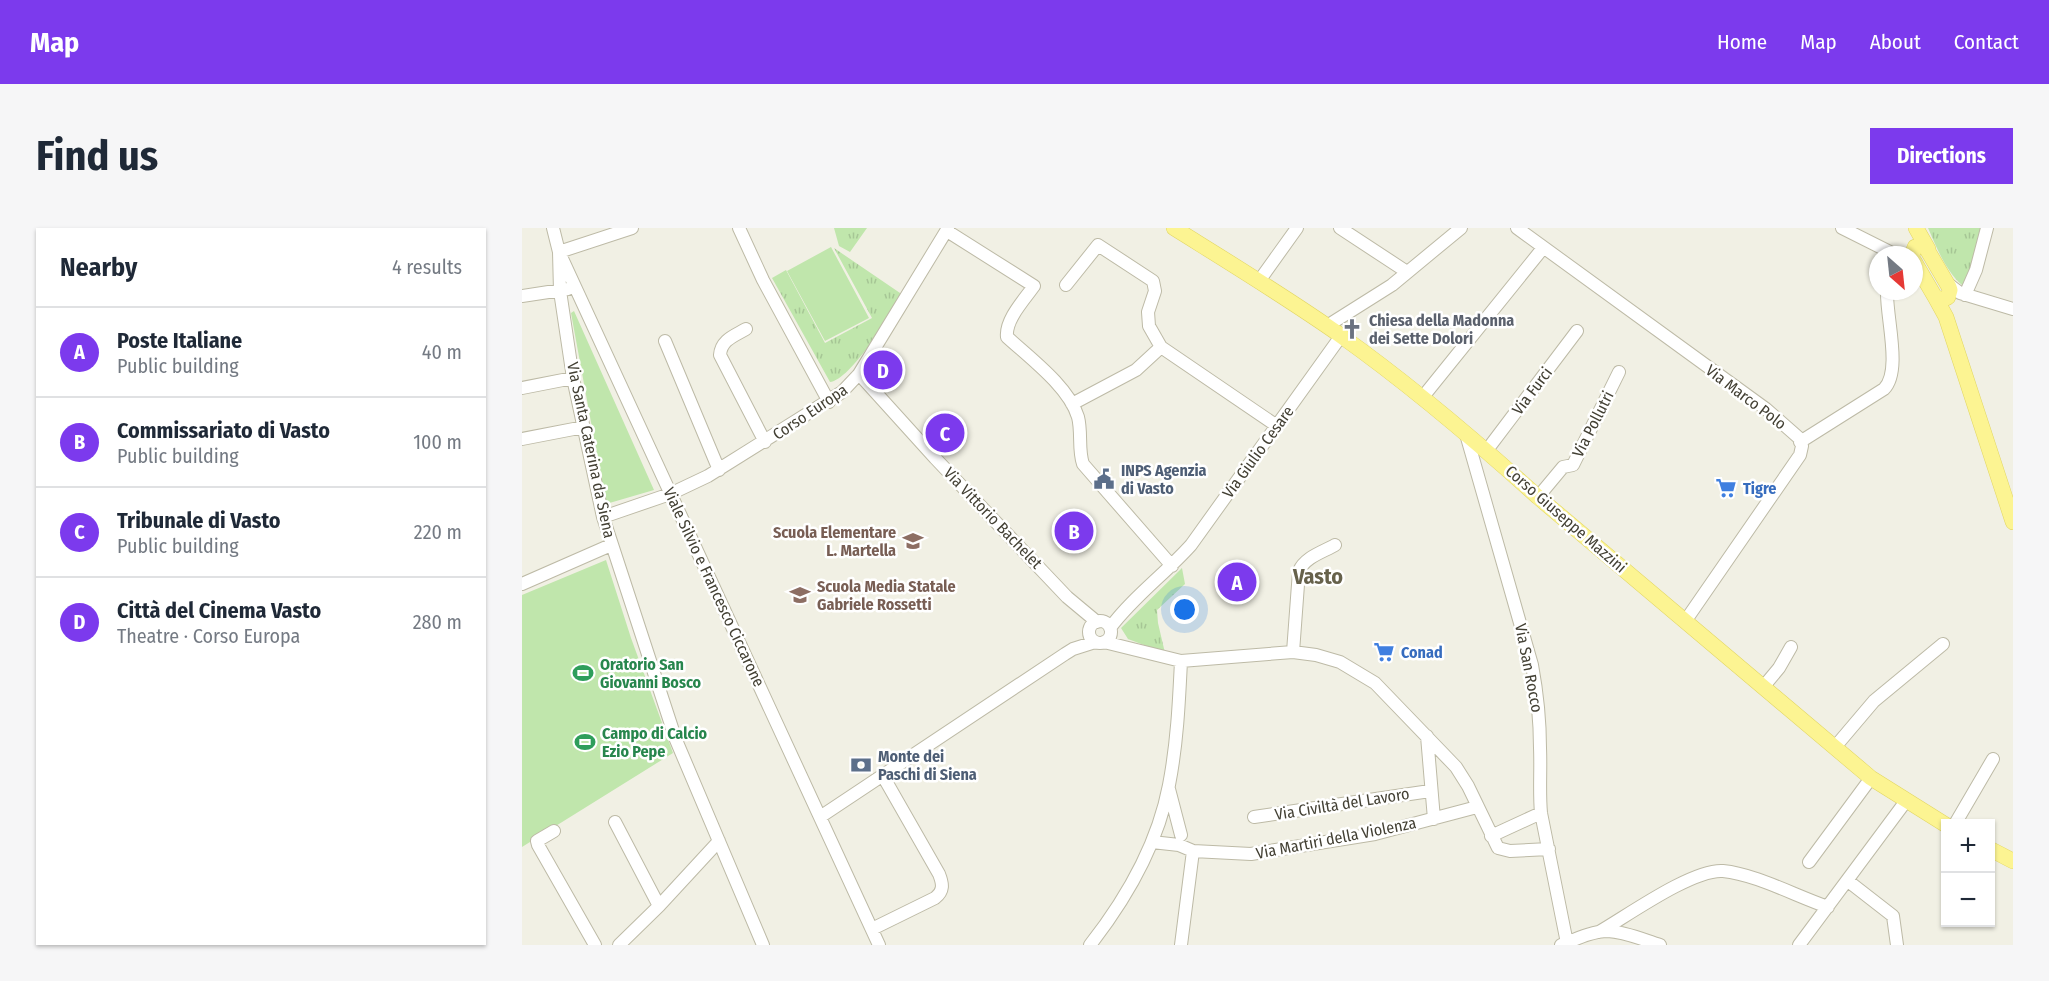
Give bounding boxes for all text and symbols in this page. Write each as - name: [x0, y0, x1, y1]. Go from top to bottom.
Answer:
- text: Map: [30, 26, 79, 59]
- text: Home: [1717, 29, 1767, 55]
- text: Map: [1800, 29, 1837, 55]
- text: About: [1870, 29, 1921, 55]
- text: Contact: [1954, 29, 2019, 55]
- button: Directions: [1870, 128, 2013, 184]
- text: Find us: [36, 131, 158, 181]
- north arrow: [1869, 246, 1923, 300]
- text: Nearby: [60, 252, 137, 283]
- text: 4 results: [392, 255, 462, 279]
- place label: Chiesa della Madonna dei Sette Dolori: [1369, 311, 1514, 348]
- church icon: Chiesa della Madonna dei Sette Dolori: [1340, 317, 1364, 341]
- text: Poste Italiane: [117, 327, 242, 354]
- text: A: [74, 340, 85, 364]
- text: 40 m: [422, 340, 462, 364]
- pin: D: [864, 348, 902, 392]
- text: Public building: [117, 354, 239, 378]
- street label: Via Santa Caterina da Siena: [563, 360, 619, 540]
- street label: Via Marco Polo: [1702, 361, 1790, 433]
- street label: Via Furci: [1508, 363, 1556, 419]
- street label: Corso Europa: [769, 380, 851, 444]
- street label: Via Pollutri: [1568, 388, 1618, 460]
- street label: Via Giulio Cesare: [1218, 402, 1298, 502]
- pin: C: [926, 410, 964, 456]
- text: Commissariato di Vasto: [117, 417, 330, 444]
- text: B: [74, 430, 85, 454]
- text: 100 m: [413, 430, 462, 454]
- text: Public building: [117, 444, 239, 468]
- place label: INPS Agenzia di Vasto: [1121, 461, 1207, 498]
- street label: Corso Giuseppe Mazzini: [1502, 461, 1630, 577]
- street label: Via Vittorio Bachelet: [940, 463, 1047, 573]
- public building icon: INPS Agenzia di Vasto: [1092, 467, 1116, 491]
- supermarket icon: Tigre: [1714, 476, 1738, 500]
- place label: Tigre: [1743, 479, 1776, 498]
- street label: Viale Silvio e Francesco Ciccarone: [659, 484, 769, 690]
- text: Tribunale di Vasto: [117, 507, 281, 534]
- pin: B: [1054, 508, 1094, 554]
- text: C: [74, 520, 85, 544]
- text: 220 m: [414, 520, 462, 544]
- place label: Scuola Elementare L. Martella: [773, 523, 896, 560]
- school or university icon: Scuola Elementare L. Martella: [901, 529, 925, 553]
- text: Public building: [117, 534, 239, 558]
- pin: A: [1218, 560, 1256, 604]
- district label: Vasto: [1292, 563, 1343, 590]
- place label: Scuola Media Statale Gabriele Rossetti: [817, 577, 956, 614]
- school or university icon: Scuola Media Statale Gabriele Rossetti: [788, 583, 812, 607]
- your location: [1170, 595, 1199, 624]
- text: Città del Cinema Vasto: [117, 597, 321, 624]
- text: D: [74, 610, 85, 634]
- text: 280 m: [413, 610, 462, 634]
- street label: Via San Rocco: [1511, 622, 1547, 714]
- text: Theatre · Corso Europa: [117, 624, 300, 648]
- supermarket icon: Conad: [1372, 640, 1396, 664]
- place label: Conad: [1401, 643, 1443, 662]
- place label: Oratorio San Giovanni Bosco: [600, 655, 702, 692]
- sports icon: Oratorio San Giovanni Bosco: [571, 661, 595, 685]
- place label: Campo di Calcio Ezio Pepe: [602, 724, 708, 761]
- sports icon: Campo di Calcio Ezio Pepe: [573, 730, 597, 754]
- place label: Monte dei Paschi di Siena: [878, 747, 977, 784]
- bank icon: Monte dei Paschi di Siena: [849, 753, 873, 777]
- street label: Via Civiltà del Lavoro: [1273, 784, 1411, 824]
- street label: Via Martiri della Violenza: [1254, 813, 1418, 863]
- map controls: [1941, 819, 1995, 927]
- button: +: [1941, 819, 1995, 873]
- button: −: [1941, 873, 1995, 927]

